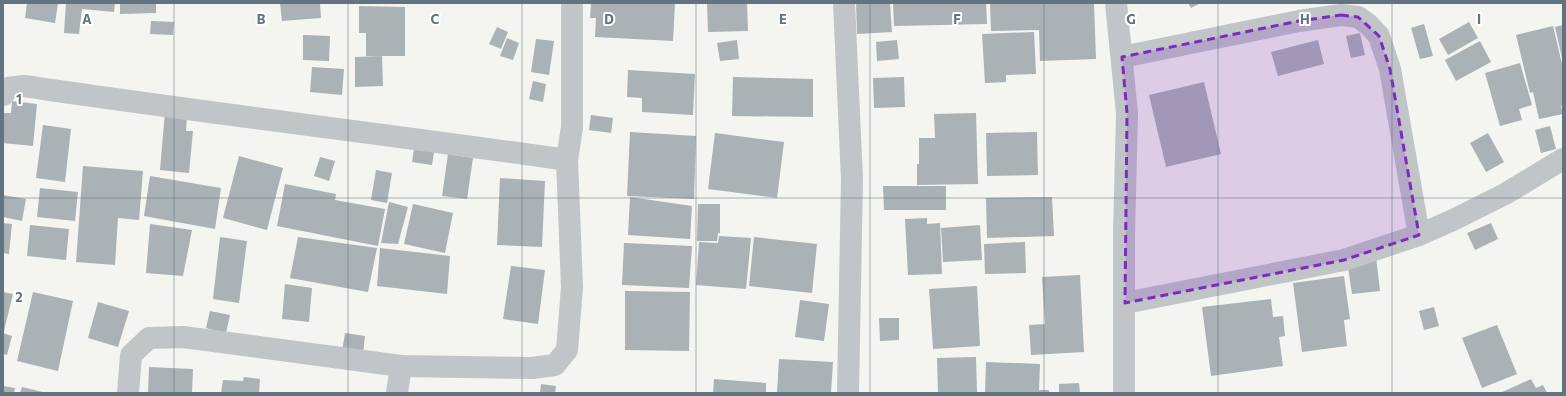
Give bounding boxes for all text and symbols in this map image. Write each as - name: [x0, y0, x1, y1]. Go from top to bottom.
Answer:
- text: A: [82, 11, 92, 27]
- text: B: [257, 11, 266, 27]
- text: C: [431, 11, 440, 27]
- text: D: [604, 11, 614, 27]
- text: E: [779, 11, 787, 27]
- text: F: [953, 11, 961, 27]
- text: G: [1126, 11, 1136, 27]
- text: H: [1300, 11, 1310, 27]
- text: I: [1477, 11, 1481, 27]
- text: 1: [16, 91, 22, 107]
- text: 2: [15, 289, 23, 305]

